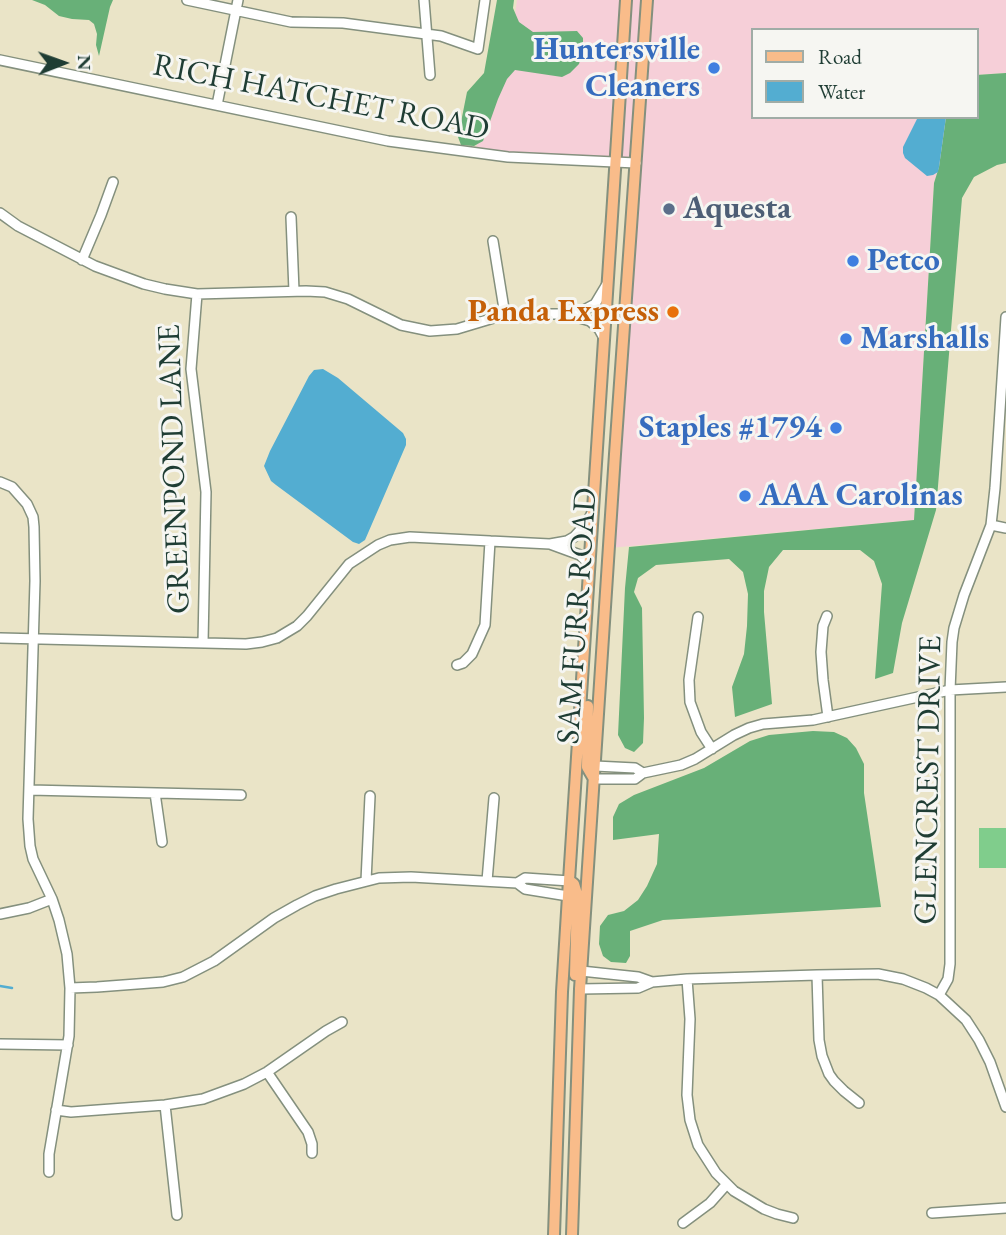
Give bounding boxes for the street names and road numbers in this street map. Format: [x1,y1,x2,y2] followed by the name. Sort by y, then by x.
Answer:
[150,47,492,149] street label: RICH HATCHET ROAD
[151,324,199,614] street label: GREENPOND LANE
[550,487,606,745] street label: SAM FURR ROAD
[907,635,951,925] street label: GLENCREST DRIVE

